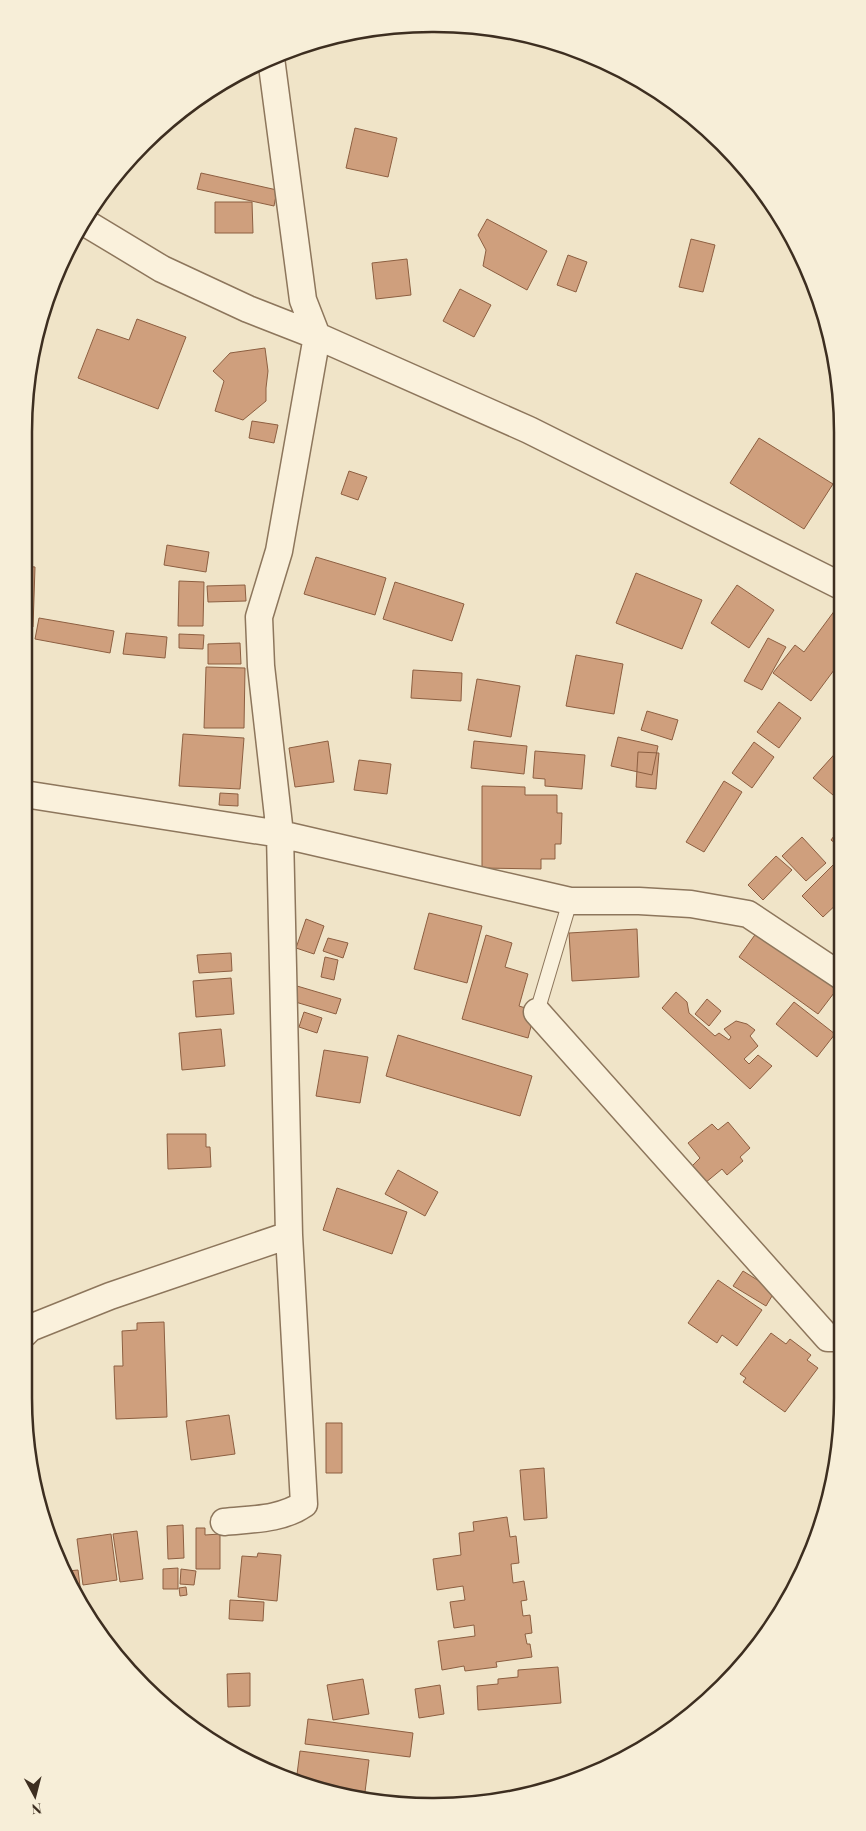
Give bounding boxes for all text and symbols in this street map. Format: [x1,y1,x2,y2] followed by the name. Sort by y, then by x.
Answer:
[10,1771,60,1821] north arrow
[30,1799,43,1819] text: N

